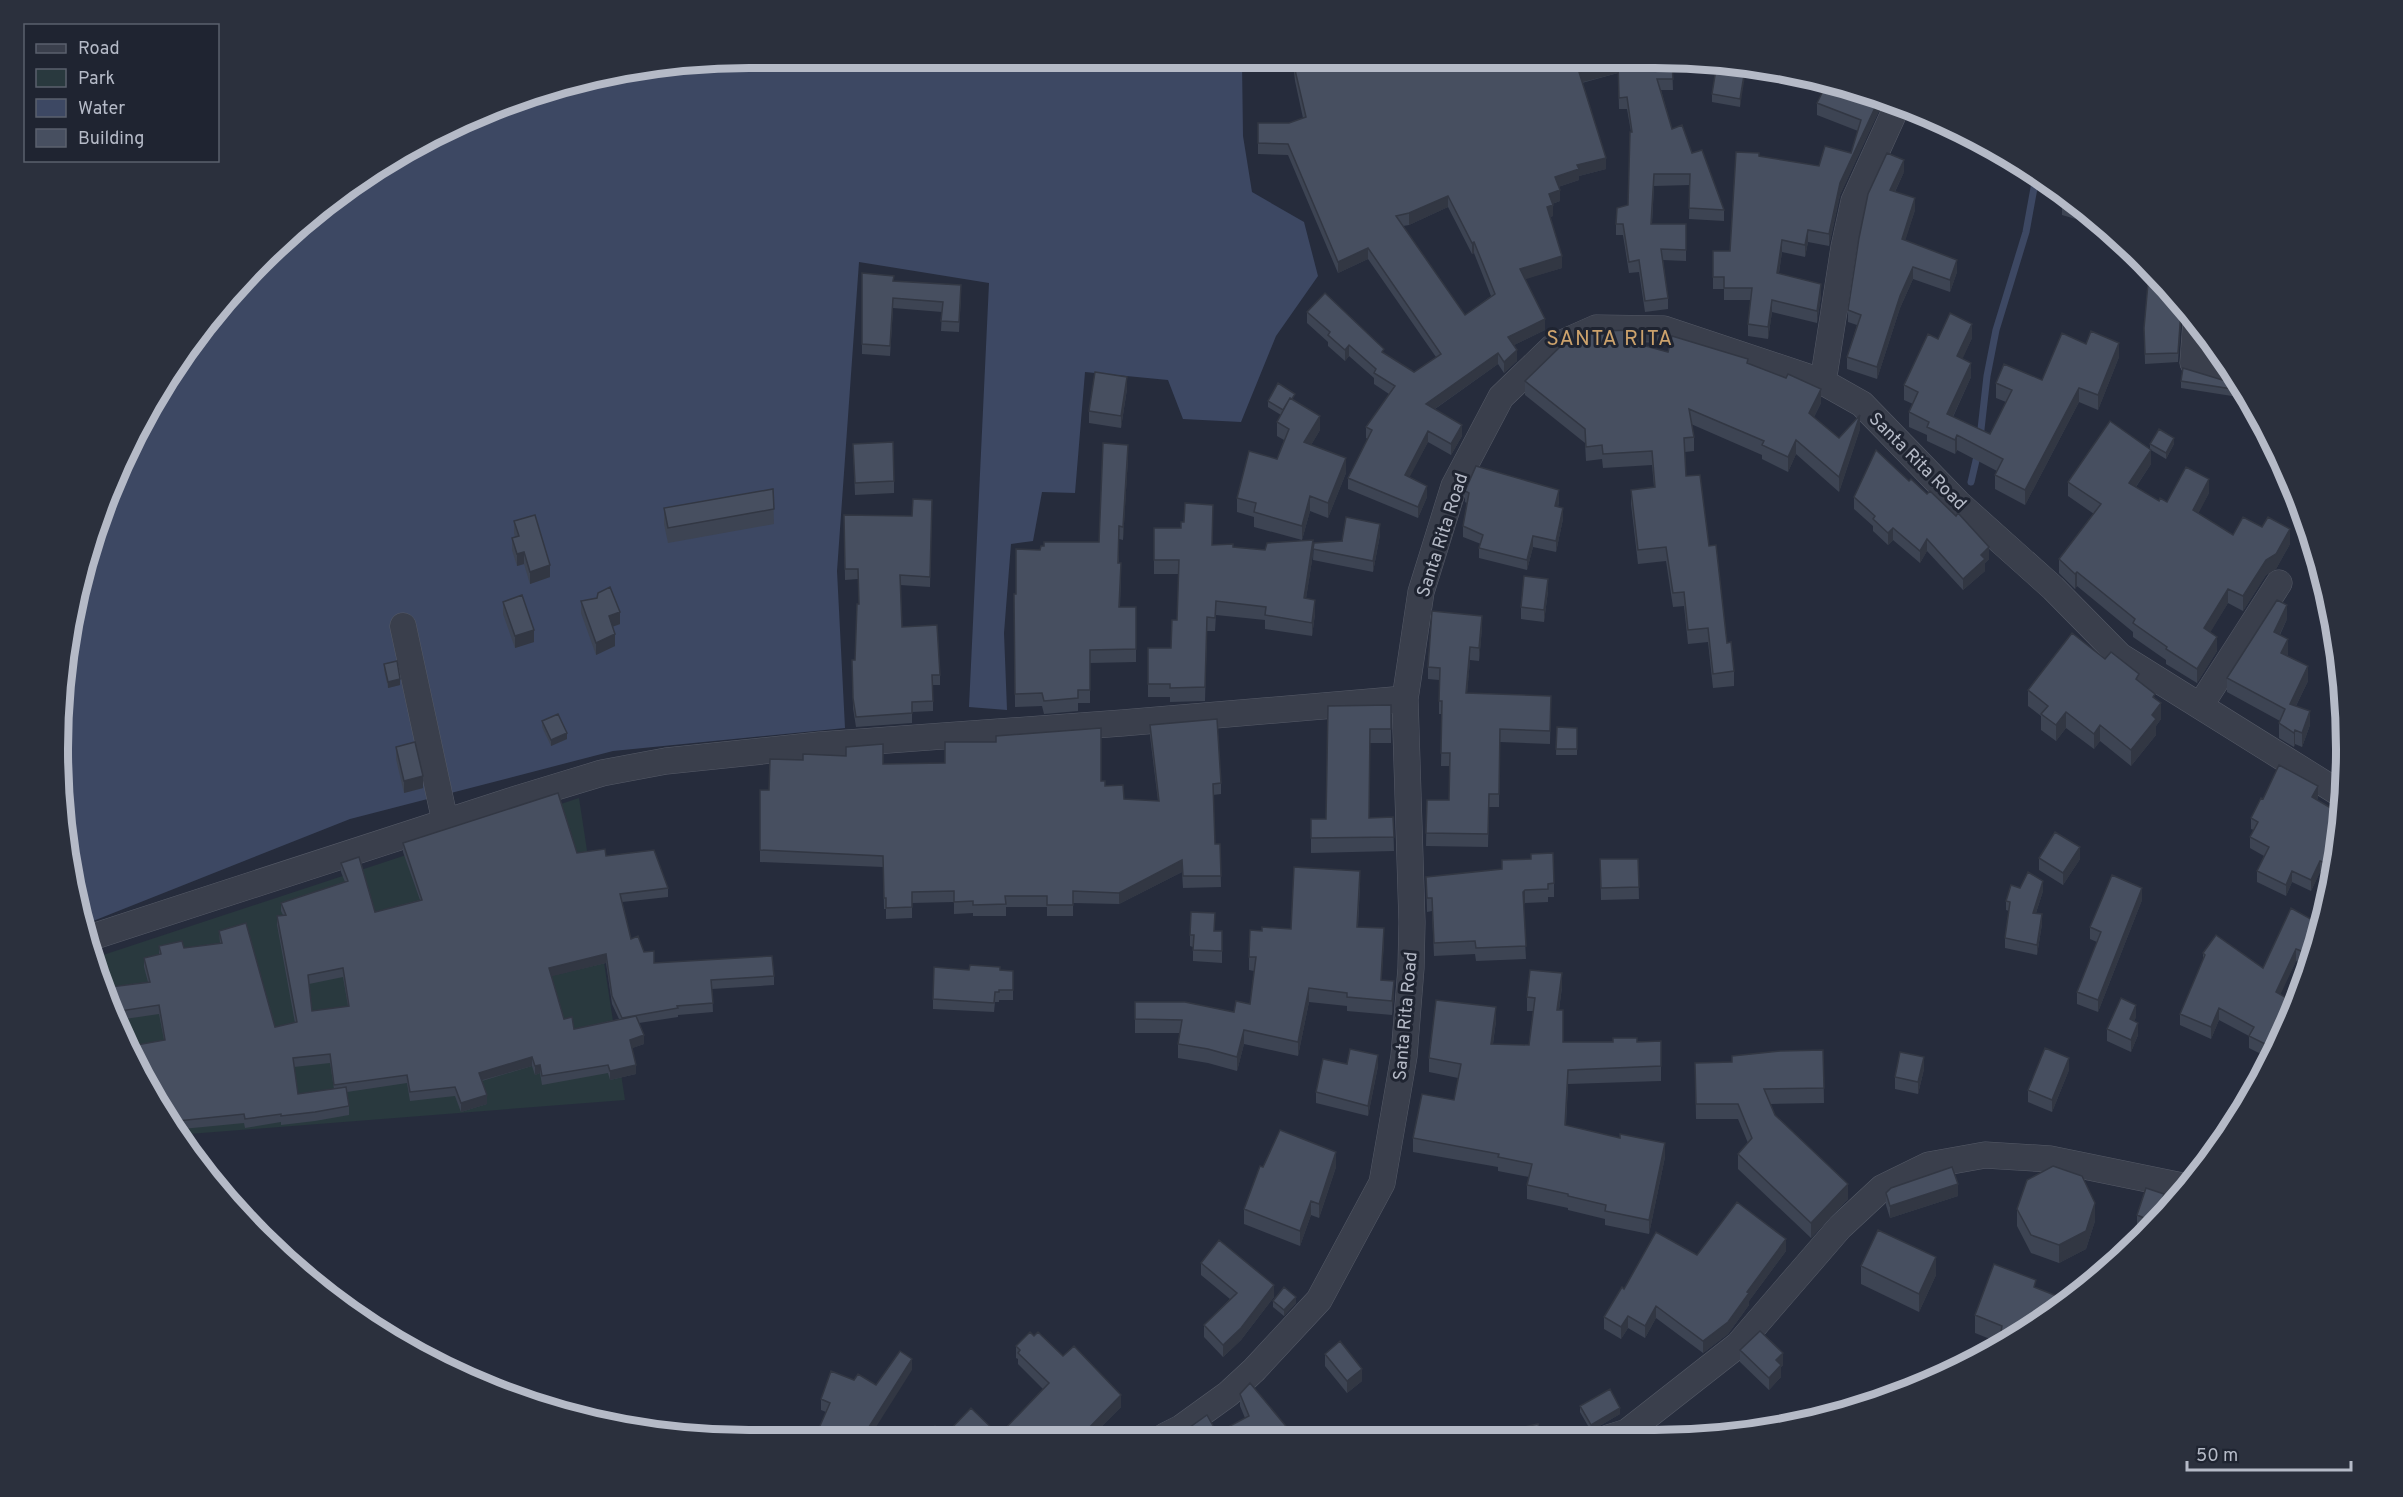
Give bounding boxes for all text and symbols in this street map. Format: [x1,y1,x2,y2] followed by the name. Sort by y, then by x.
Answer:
[24,24,219,162] legend
[78,38,120,61] text: Road
[78,68,115,91] text: Park
[78,98,125,121] text: Water
[78,128,144,151] text: Building
[1546,326,1674,353] district label: SANTA RITA
[1863,408,1971,516] street label: Santa Rita Road
[1413,470,1474,600] street label: Santa Rita Road
[1389,951,1424,1081] street label: Santa Rita Road
[2187,1434,2350,1472] scale bar
[2196,1445,2238,1468] text: 50 m

